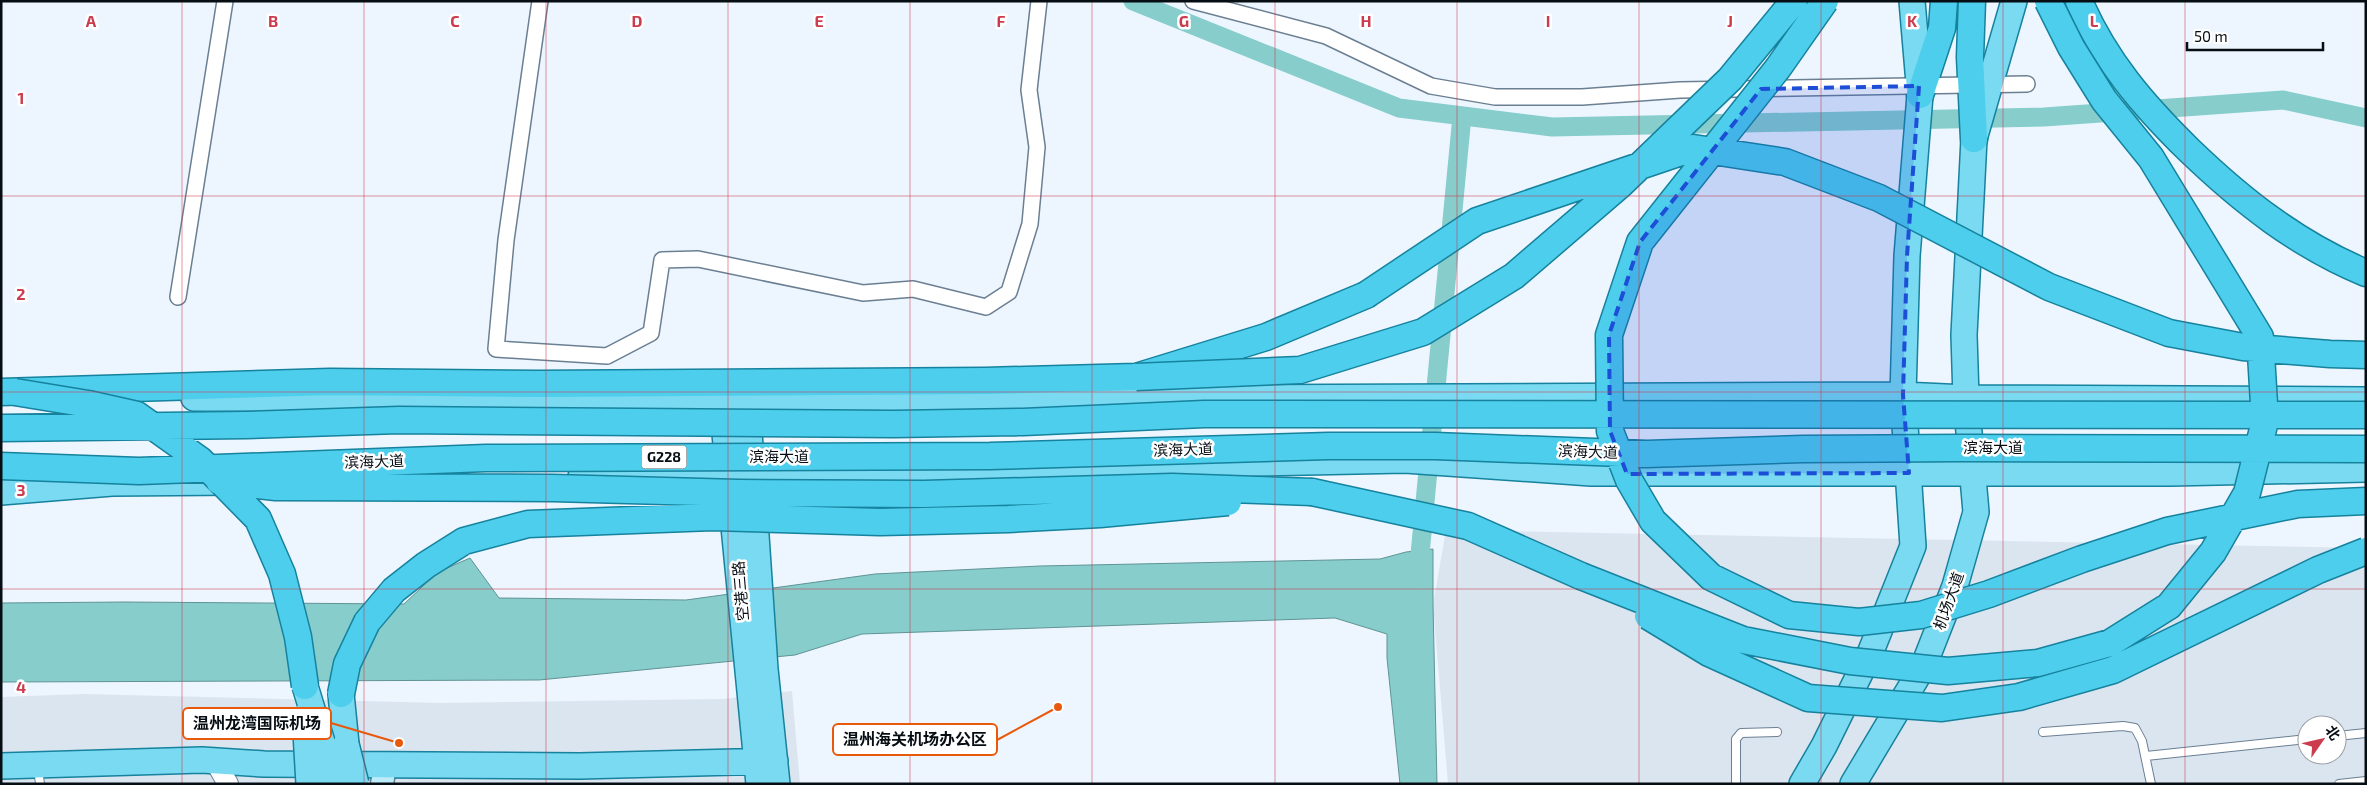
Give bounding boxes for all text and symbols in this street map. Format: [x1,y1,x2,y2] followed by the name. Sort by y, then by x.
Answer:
[86,11,97,30] text: A
[268,11,278,30] text: B
[450,11,460,30] text: C
[632,11,643,30] text: D
[814,11,824,30] text: E
[997,11,1006,30] text: F
[1179,11,1189,30] text: G
[1360,11,1372,30] text: H
[1546,11,1550,30] text: I
[1727,11,1733,30] text: J
[1907,11,1918,30] text: K
[2090,11,2099,30] text: L
[2187,20,2323,52] scale bar
[2194,27,2228,45] text: 50 m
[18,88,24,107] text: 1
[16,284,26,303] text: 2
[1963,438,2023,456] street label: 滨海大道
[1153,439,1213,459] street label: 滨海大道
[1558,441,1618,461] street label: 滨海大道
[642,446,686,468] road number: G228
[749,447,809,465] street label: 滨海大道
[344,451,404,471] street label: 滨海大道
[16,480,26,499] text: 3
[728,560,752,622] street label: 空港三路
[1929,569,1967,632] street label: 机场大道
[16,677,26,696] text: 4
[183,708,331,739] callout: 温州龙湾国际机场
[193,713,321,732] text: 温州龙湾国际机场
[2297,715,2347,765] north arrow
[2322,722,2344,743] text: 北
[833,724,997,755] callout: 温州海关机场办公区
[843,729,987,748] text: 温州海关机场办公区

